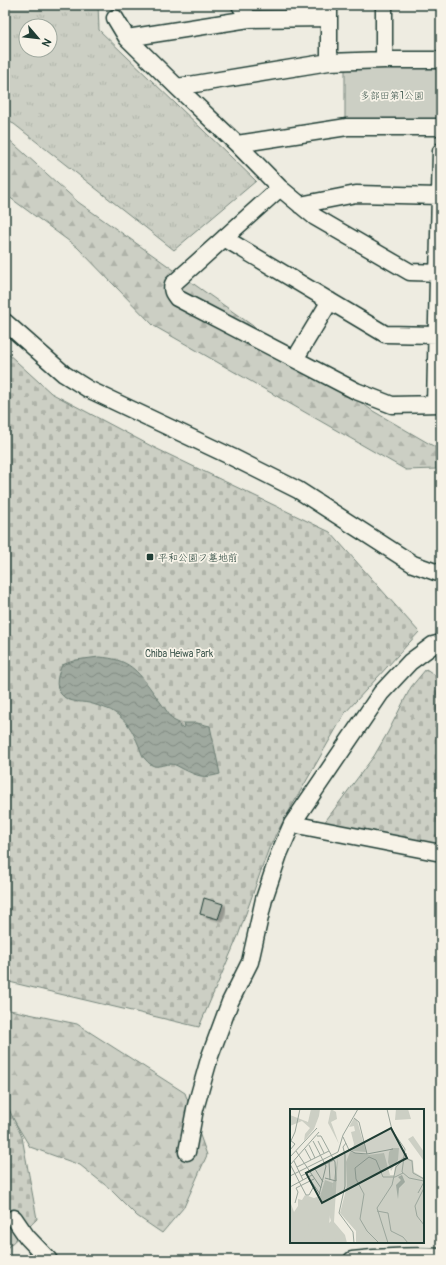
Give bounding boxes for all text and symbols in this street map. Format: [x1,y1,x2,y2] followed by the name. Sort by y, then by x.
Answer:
[18,18,58,58] north arrow
[39,36,54,49] text: N
[360,90,424,102] park label: 多部田第1公園
[145,552,155,562] marker: 平和公園フ墓地前
[158,552,238,564] place label: 平和公園フ墓地前
[145,648,214,660] park label: Chiba Heiwa Park
[290,1109,424,1243] inset map

